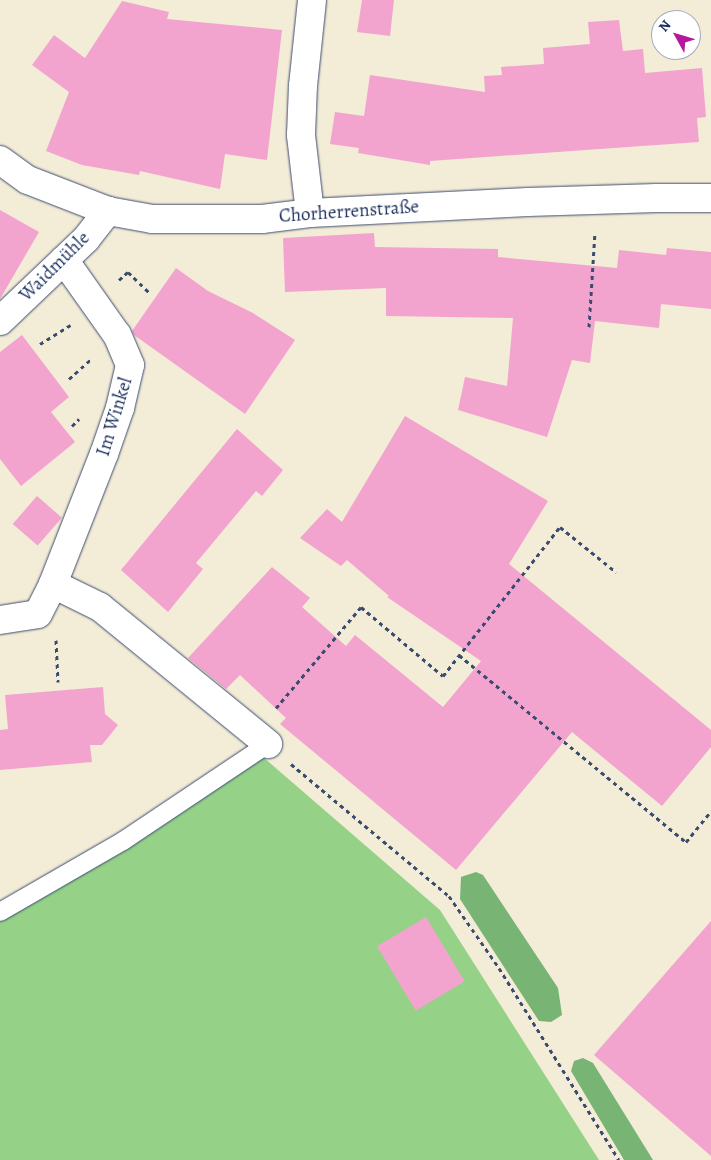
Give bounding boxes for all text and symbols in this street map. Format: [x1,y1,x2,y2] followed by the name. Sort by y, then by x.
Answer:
[651,10,701,60] north arrow
[654,16,675,36] text: N
[278,196,420,228] street label: Chorherrenstraße
[15,227,95,307] street label: Waidmühle
[92,375,138,459] street label: Im Winkel

